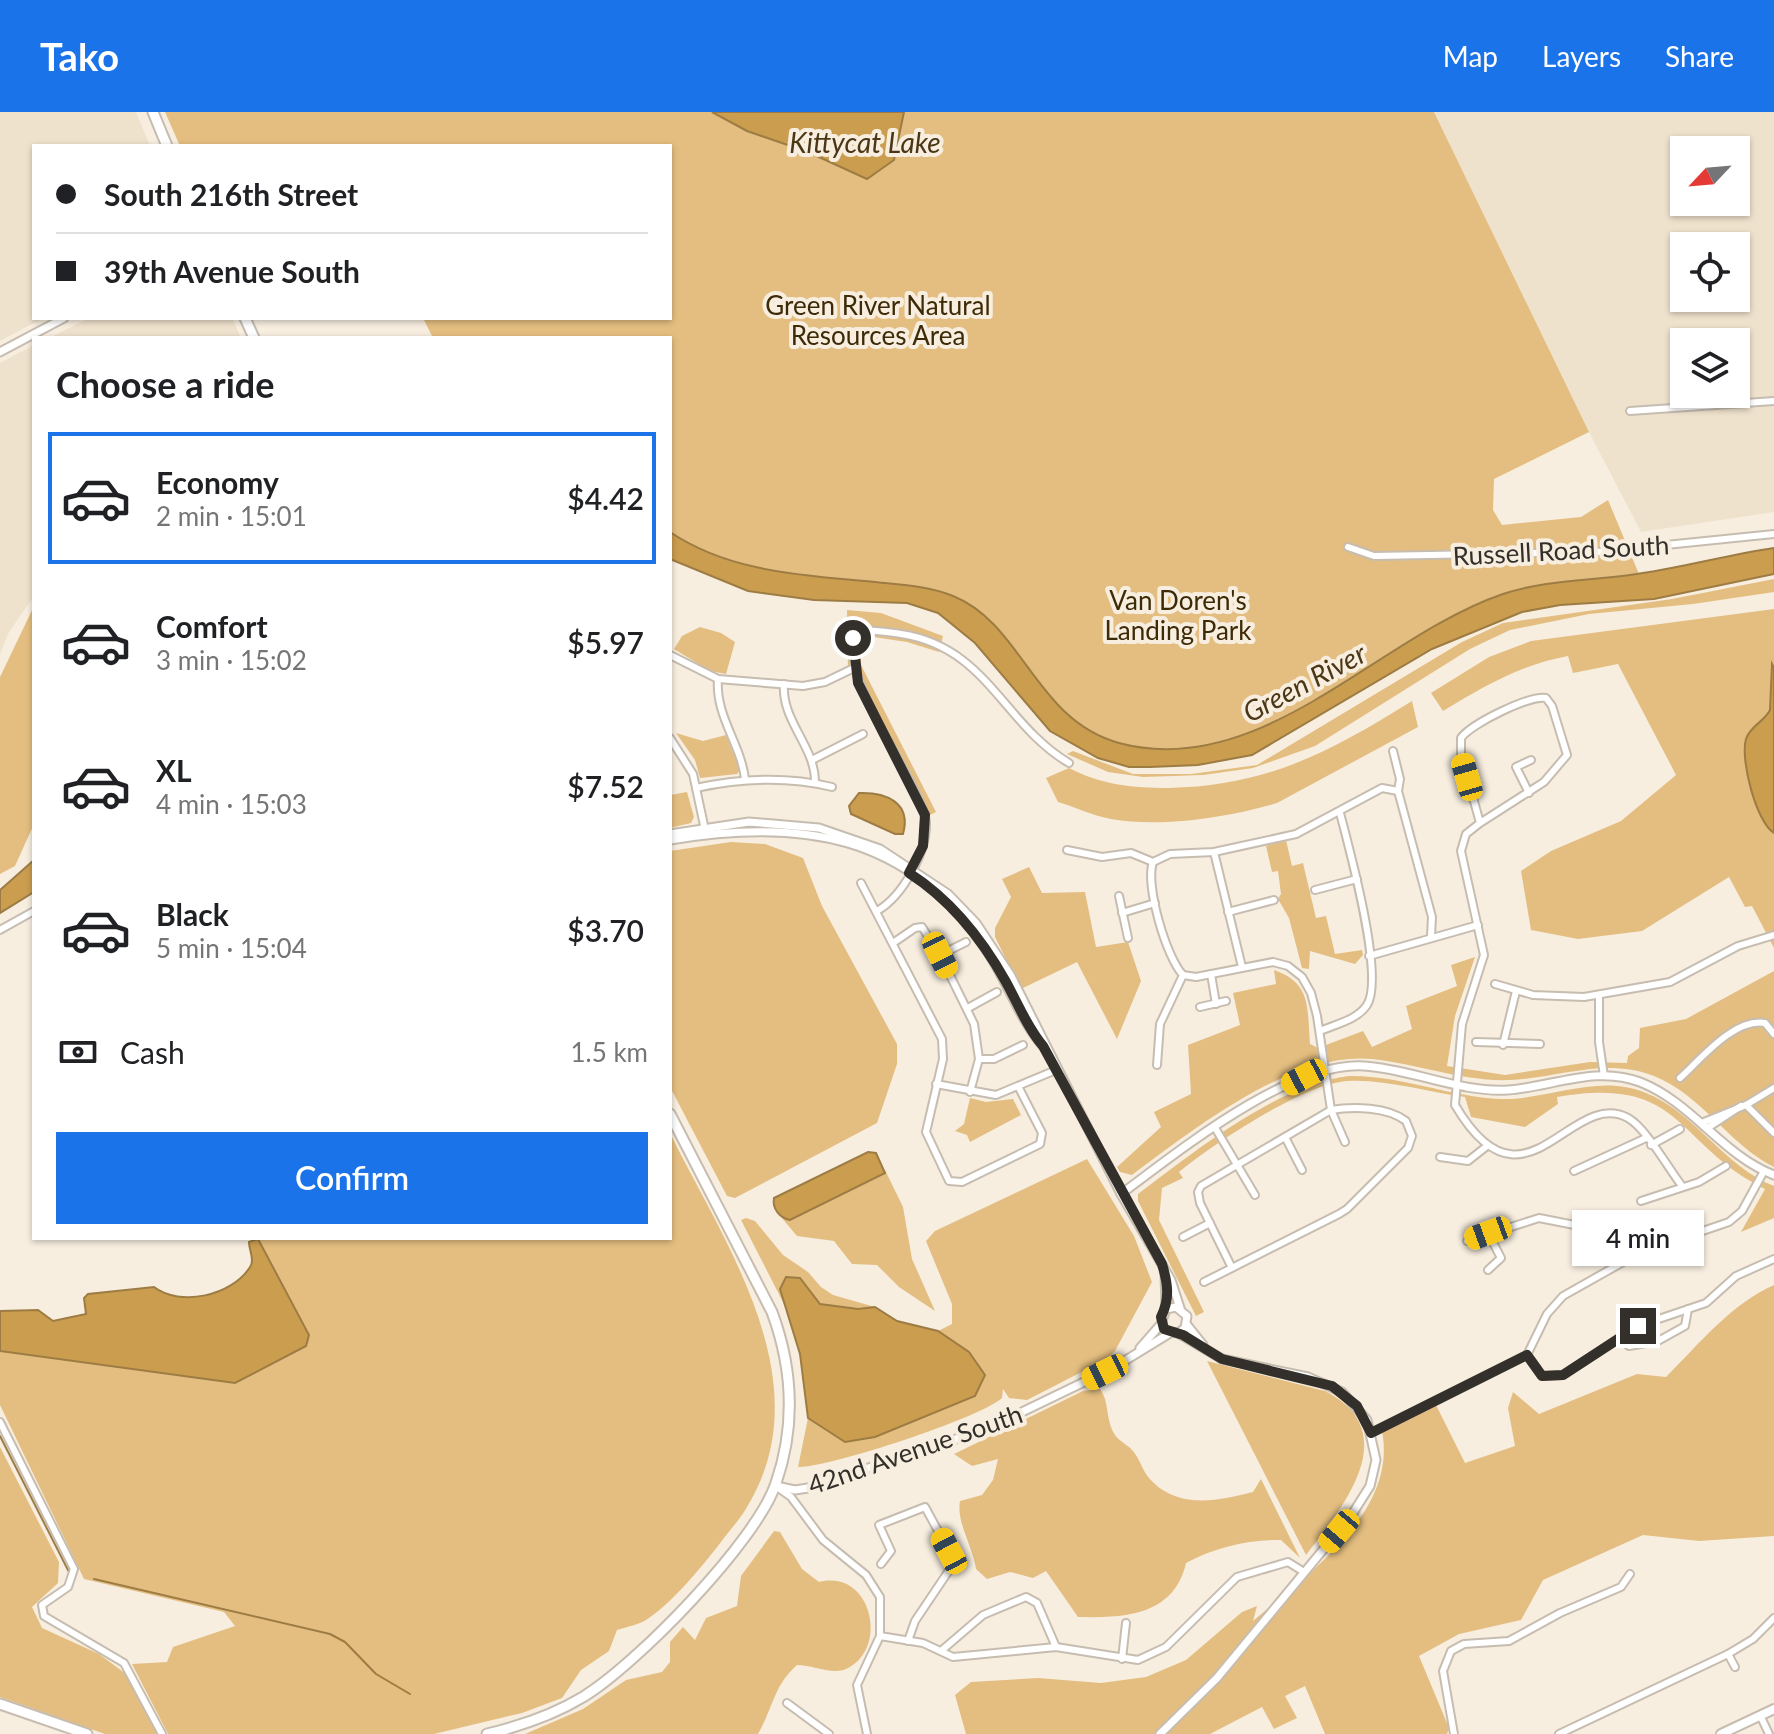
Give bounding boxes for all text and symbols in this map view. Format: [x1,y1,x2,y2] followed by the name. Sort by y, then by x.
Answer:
[40,33,119,79] text: Tako
[1443,39,1498,73] text: Map
[1542,39,1621,73] text: Layers
[1665,39,1734,73] text: Share
[789,125,941,159] water label: Kittycat Lake
[1670,136,1750,216] north arrow
[1670,136,1750,408] map controls
[104,176,358,212] text: South 216th Street
[1670,232,1750,312] button: locate
[104,253,360,289] text: 39th Avenue South
[765,289,991,351] park label: Green River Natural Resources Area
[1670,328,1750,408] button: layers
[56,362,275,406] text: Choose a ride
[60,462,132,534] icon: car
[156,464,279,500] text: Economy
[567,480,644,516] text: $4.42
[156,500,307,532] text: 2 min · 15:01
[1452,528,1670,572] street label: Russell Road South
[1104,584,1252,646] park label: Van Doren's Landing Park
[60,606,132,678] icon: car
[156,608,268,644] text: Comfort
[835,620,871,656] route start
[567,624,644,660] text: $5.97
[1237,635,1372,729] water label: Green River
[156,644,307,676] text: 3 min · 15:02
[60,750,132,822] icon: car
[1449,751,1485,803] car
[156,752,192,788] text: XL
[567,768,644,804] text: $7.52
[156,788,307,820] text: 4 min · 15:03
[60,894,132,966] icon: car
[156,896,229,932] text: Black
[567,912,644,948] text: $3.70
[919,928,961,982] car
[156,932,307,964] text: 5 min · 15:04
[56,1030,100,1074] icon: cash
[120,1034,185,1070] text: Cash
[570,1036,648,1068] text: 1.5 km
[1277,1055,1331,1099] car
[56,1132,648,1224] button: Confirm
[1572,1210,1704,1266] callout: 4 min
[1461,1214,1515,1252] car
[1606,1222,1670,1254] text: 4 min
[1620,1308,1656,1344] route end
[1078,1351,1132,1393] car
[803,1397,1027,1501] street label: 42nd Avenue South
[1314,1505,1364,1557] car
[927,1524,971,1578] car

